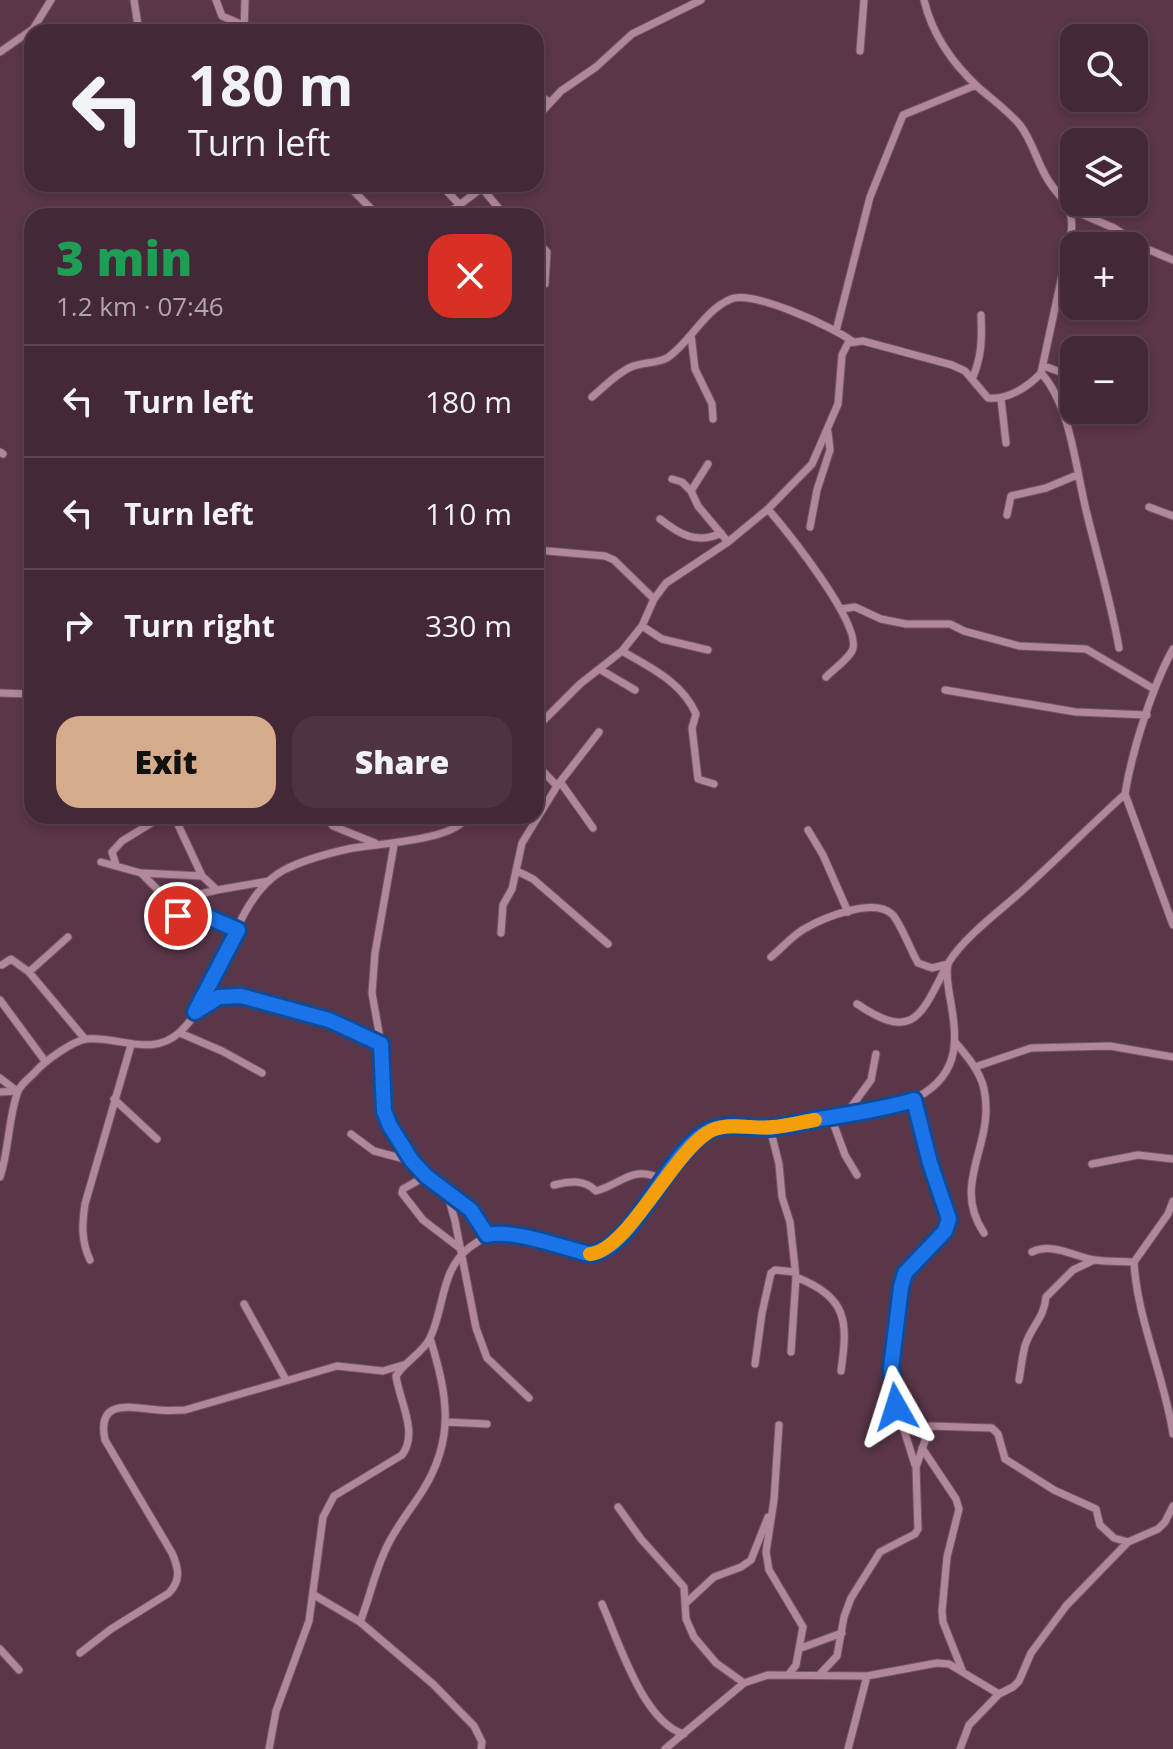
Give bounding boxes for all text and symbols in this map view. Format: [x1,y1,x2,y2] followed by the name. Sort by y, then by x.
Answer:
[1060,24,1148,424] map controls
[1060,24,1148,112] button: search
[188,46,354,122] text: 180 m
[56,56,160,160] icon: left
[188,118,330,167] text: Turn left
[1060,128,1148,216] button: layers
[56,225,192,290] text: 3 min
[1060,232,1148,320] button: +
[428,234,512,318] button: close
[56,288,224,324] text: 1.2 km · 07:46
[1060,336,1148,424] button: −
[56,379,100,423] icon: left
[124,381,254,422] text: Turn left
[425,381,512,422] text: 180 m
[56,491,100,535] icon: left
[124,493,254,534] text: Turn left
[425,493,512,534] text: 110 m
[56,603,100,647] icon: right
[124,605,275,646] text: Turn right
[425,605,512,646] text: 330 m
[56,716,276,808] button: Exit
[292,716,512,808] button: Share
[144,882,212,950] pin
[156,894,200,938] icon: arrive
[854,1365,938,1449] position arrow

